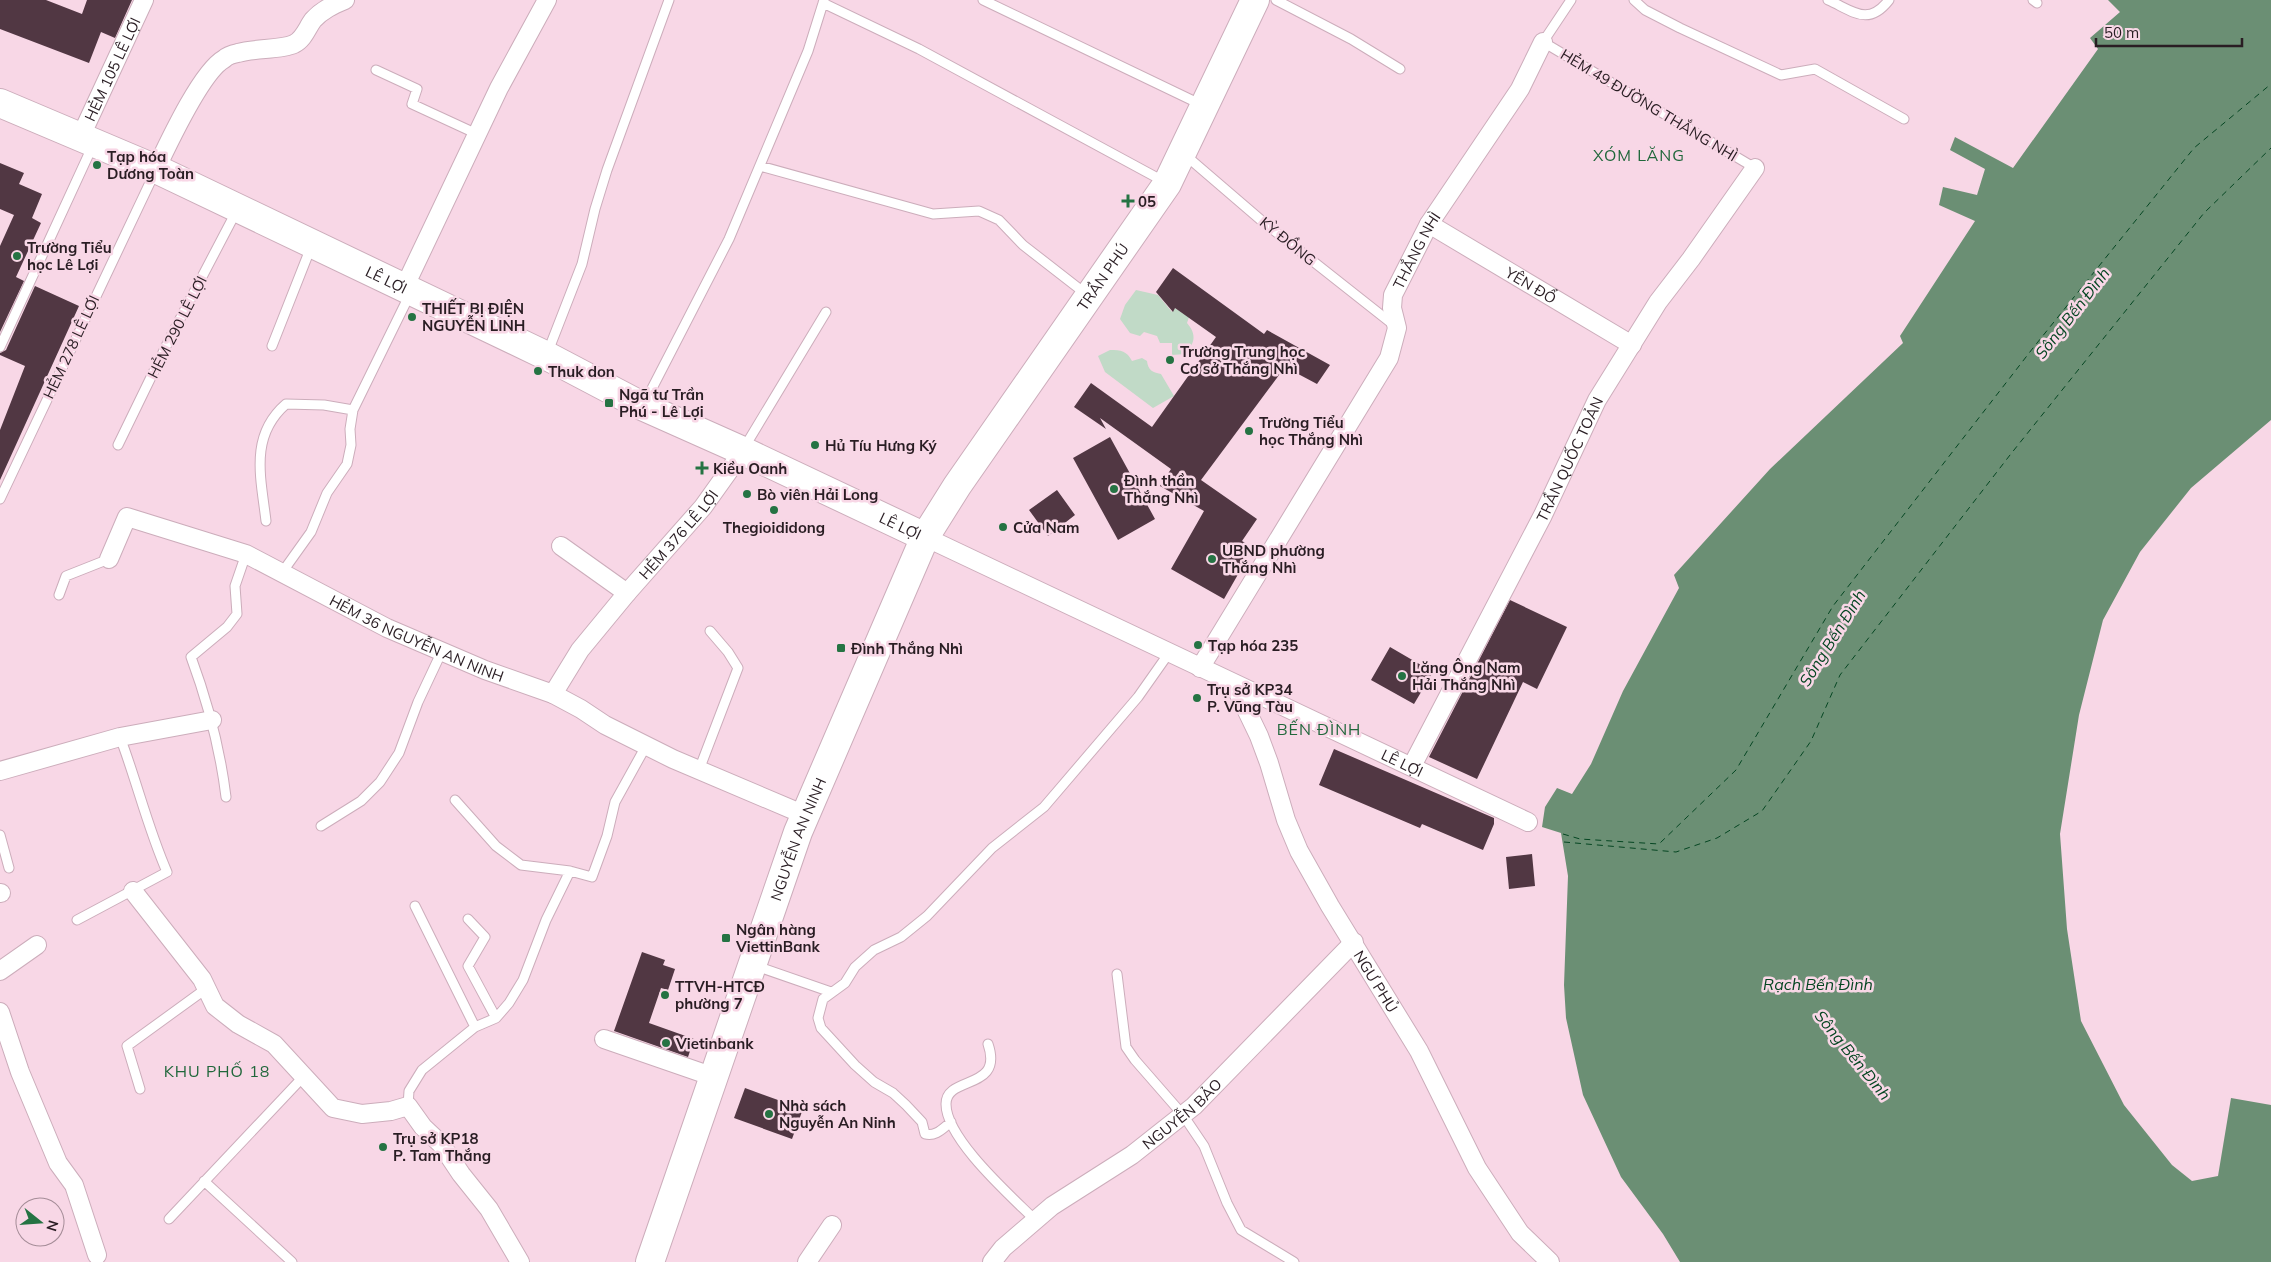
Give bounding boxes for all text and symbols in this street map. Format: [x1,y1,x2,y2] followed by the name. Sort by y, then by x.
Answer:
[80,14,144,124] street label: HẺM 105 LÊ LỢI
[2096,15,2242,47] scale bar
[2104,23,2139,42] text: 50 m
[1557,44,1741,165] street label: HẺM 49 ĐƯỜNG THẮNG NHÌ
[1593,145,1685,165] district label: XÓM LĂNG
[107,147,194,183] place label: Tạp hóa Dương Toàn
[91,159,103,171] marker: Tạp hóa Dương Toàn
[1138,192,1156,211] place label: 05
[1122,195,1134,207] marker: 05
[1388,208,1444,292] street label: THẮNG NHÌ
[1256,212,1321,269] street label: KỲ ĐỒNG
[27,238,112,274] place label: Trường Tiểu học Lê Lợi
[1073,239,1132,314] street label: TRẦN PHÚ
[11,250,23,262] marker: Trường Tiểu học Lê Lợi
[363,261,411,297] street label: LÊ LỢI
[1501,262,1561,307] street label: YÊN ĐỔ
[2030,264,2114,362] water label: Sông Bến Đình
[143,273,211,381] street label: HẺM 290 LÊ LỢI
[39,292,103,402] street label: HẺM 278 LÊ LỢI
[422,298,525,335] place label: THIẾT BỊ ĐIỆN NGUYỄN LINH
[406,311,418,323] marker: THIẾT BỊ ĐIỆN NGUYỄN LINH
[1180,342,1306,378] place label: Trường Trung học Cơ sở Thắng Nhì
[1164,354,1176,366] marker: Trường Trung học Cơ sở Thắng Nhì
[548,362,615,381] place label: Thuk don
[532,365,544,377] marker: Thuk don
[619,385,704,421] place label: Ngã tư Trần Phú - Lê Lợi
[1532,393,1607,525] street label: TRẦN QUỐC TOẢN
[603,397,615,409] marker: Ngã tư Trần Phú - Lê Lợi
[1259,413,1363,449] place label: Trường Tiểu học Thắng Nhì
[1243,425,1255,437] marker: Trường Tiểu học Thắng Nhì
[825,436,938,455] place label: Hủ Tíu Hưng Ký
[809,439,821,451] marker: Hủ Tíu Hưng Ký
[713,459,787,478] place label: Kiều Oanh
[695,461,709,475] marker: Kiều Oanh
[1123,471,1198,507] place label: Đình thần Thắng Nhì
[1108,483,1120,495] marker: Đình thần Thắng Nhì
[757,485,878,504] place label: Bò viên Hải Long
[634,486,722,583] street label: HẺM 376 LÊ LỢI
[741,488,753,500] marker: Bò viên Hải Long
[768,504,780,516] marker: Thegioididong
[877,507,925,543] street label: LÊ LỢI
[723,518,825,537] place label: Thegioididong
[1013,518,1080,537] place label: Cửa Nam
[997,521,1009,533] marker: Cửa Nam
[1222,541,1325,577] place label: UBND phường Thắng Nhì
[1206,553,1218,565] marker: UBND phường Thắng Nhì
[1794,586,1870,690] water label: Sông Bến Đình
[327,590,507,685] street label: HẺM 36 NGUYỄN AN NINH
[1208,636,1298,655] place label: Tạp hóa 235
[850,639,963,658] place label: Đình Thắng Nhì
[1192,639,1204,651] marker: Tạp hóa 235
[835,642,847,654] marker: Đình Thắng Nhì
[1412,658,1521,694] place label: Lăng Ông Nam Hải Thắng Nhì
[1396,670,1408,682] marker: Lăng Ông Nam Hải Thắng Nhì
[1207,680,1293,716] place label: Trụ sở KP34 P. Vũng Tàu
[1191,692,1203,704] marker: Trụ sở KP34 P. Vũng Tàu
[1277,719,1361,739] district label: BẾN ĐÌNH
[1378,745,1426,781] street label: LÊ LỢI
[766,775,830,903] street label: NGUYỄN AN NINH
[735,920,821,956] place label: Ngân hàng ViettinBank
[720,932,732,944] marker: Ngân hàng ViettinBank
[1350,947,1402,1016] street label: NGƯ PHỦ
[1763,974,1873,994] water label: Rạch Bến Đình
[675,977,765,1013] place label: TTVH-HTCĐ phường 7
[659,989,671,1001] marker: TTVH-HTCĐ phường 7
[1811,1006,1895,1104] water label: Sông Bến Đình
[675,1034,754,1053] place label: Vietinbank
[660,1037,672,1049] marker: Vietinbank
[164,1061,270,1081] district label: KHU PHỐ 18
[1138,1074,1225,1153] street label: NGUYỄN BẢO
[779,1096,896,1132] place label: Nhà sách Nguyễn An Ninh
[763,1108,775,1120] marker: Nhà sách Nguyễn An Ninh
[393,1129,491,1165] place label: Trụ sở KP18 P. Tam Thắng
[377,1141,389,1153] marker: Trụ sở KP18 P. Tam Thắng
[15,1197,65,1247] north arrow
[42,1218,63,1233] text: N

